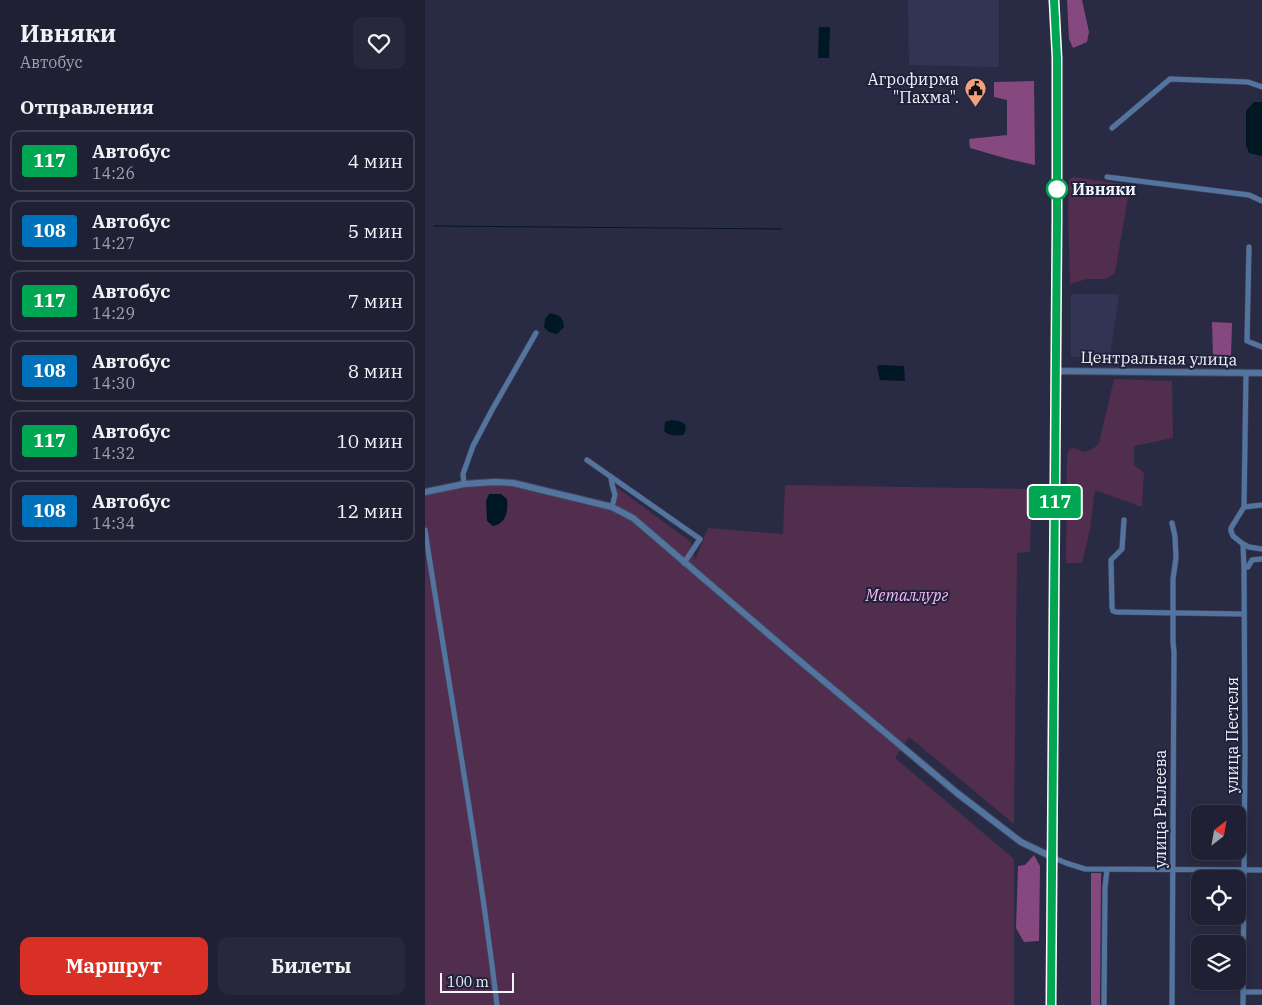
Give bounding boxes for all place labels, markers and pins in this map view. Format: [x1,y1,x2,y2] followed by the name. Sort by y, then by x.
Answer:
[867,69,959,107] place label: Агрофирма "Пахма".
[963,76,987,107] public building icon: Агрофирма "Пахма".
[1046,178,1068,200] marker: Ивняки
[1072,179,1136,199] place label: Ивняки

